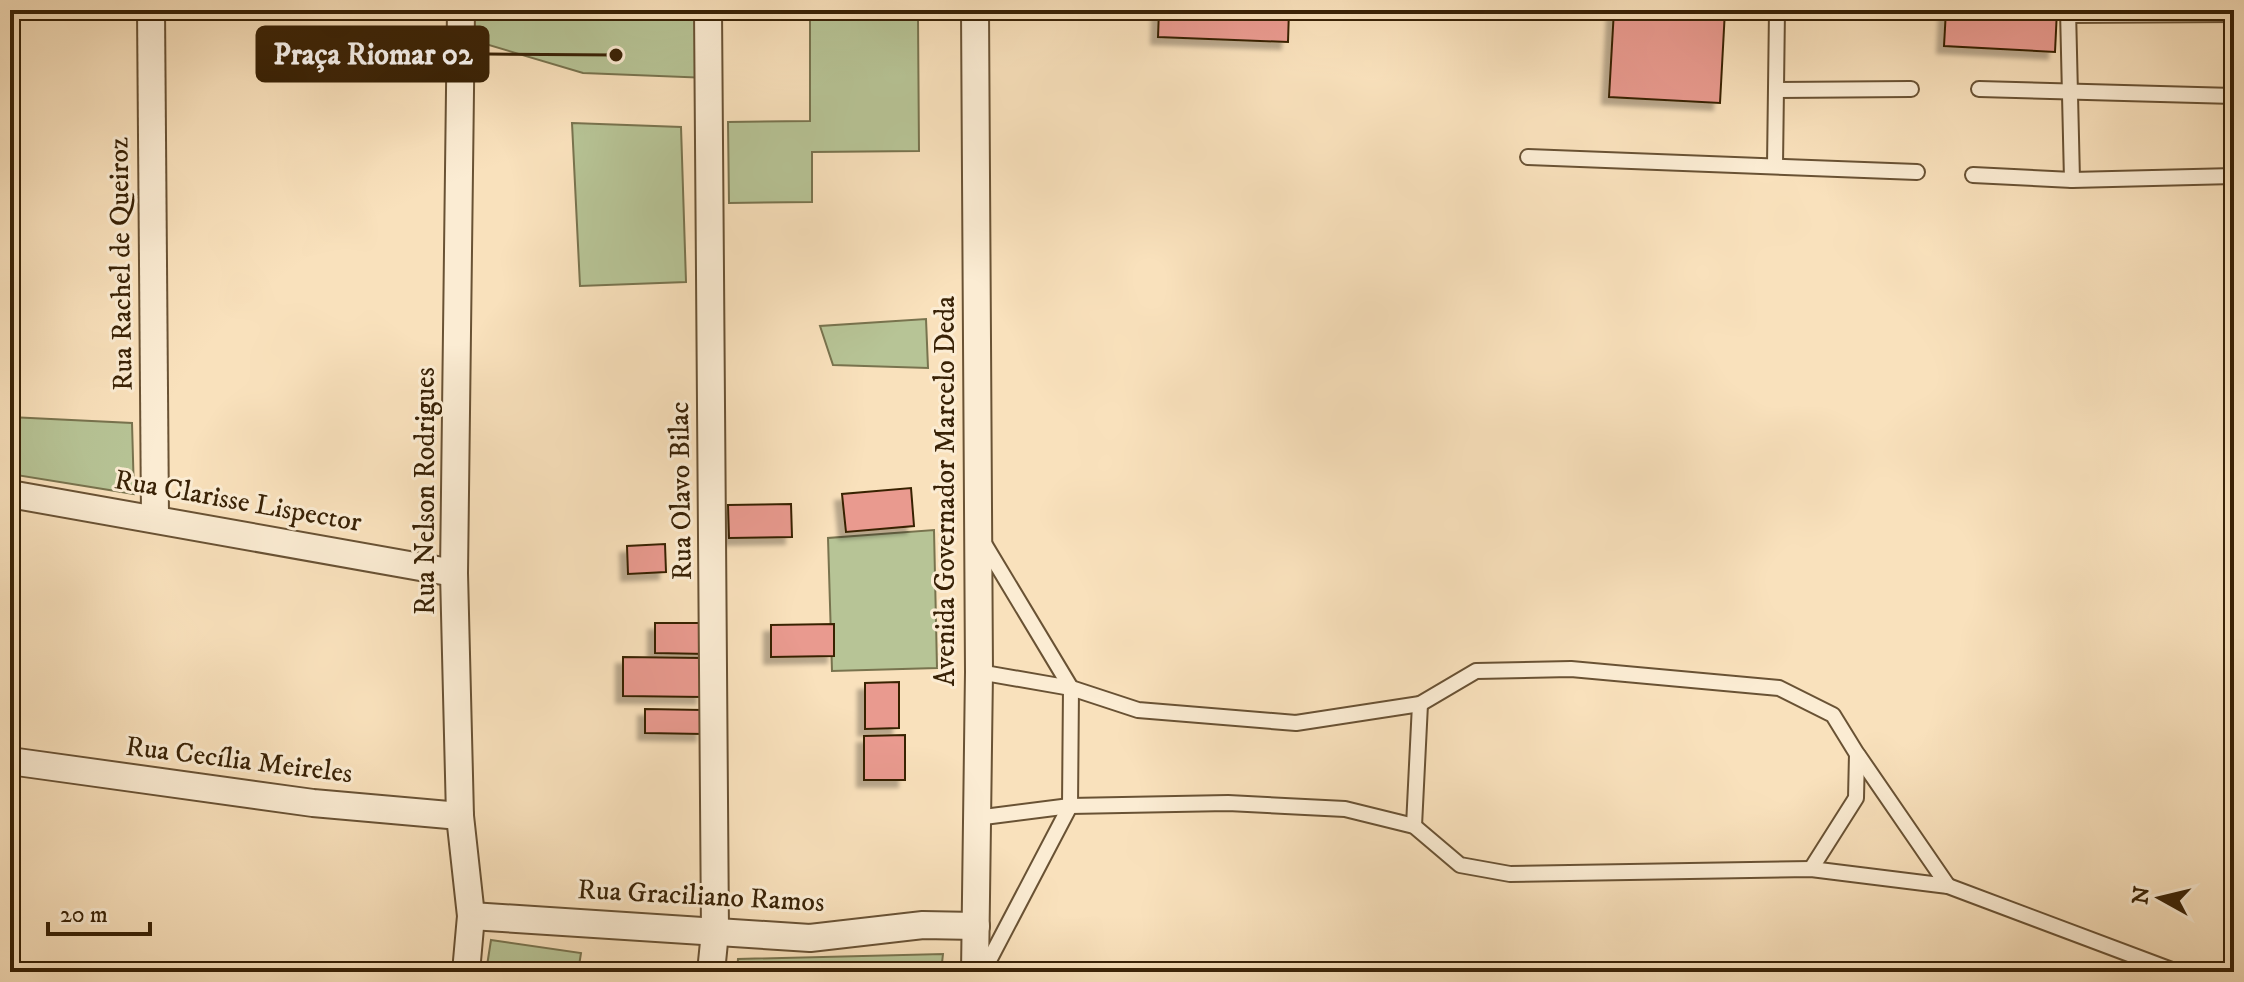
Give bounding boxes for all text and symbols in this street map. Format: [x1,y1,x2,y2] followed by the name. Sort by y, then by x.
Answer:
[257,27,488,81] callout: Praça Riomar 02
[273,37,473,74] text: Praça Riomar 02
[101,137,141,391] street label: Rua Rachel de Queiroz
[928,296,963,686] street label: Avenida Governador Marcelo Deda
[408,367,443,615] street label: Rua Nelson Rodrigues
[662,401,700,581] street label: Rua Olavo Bilac
[112,462,365,540] street label: Rua Clarisse Lispector
[124,729,354,791] street label: Rua Cecília Meireles
[2120,858,2200,938] north arrow
[577,872,825,920] street label: Rua Graciliano Ramos
[2127,885,2156,906] text: N
[48,886,150,936] scale bar
[60,900,108,930] text: 20 m

